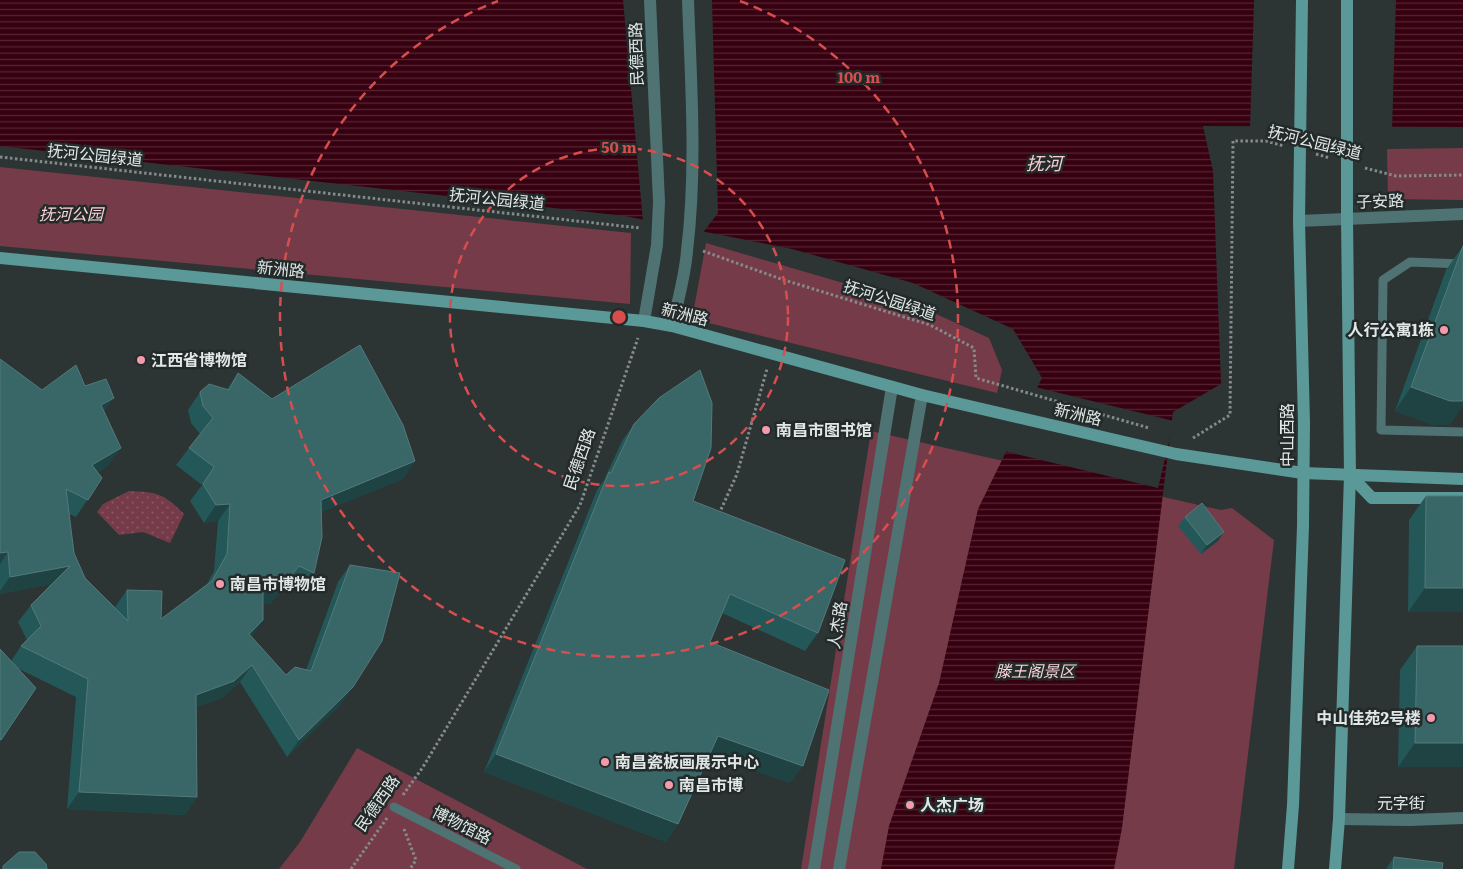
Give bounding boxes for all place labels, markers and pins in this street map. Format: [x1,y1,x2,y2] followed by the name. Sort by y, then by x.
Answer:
[610,308,628,326] centre of rings
[1347,317,1434,341] place label: 人行公寓1栋
[1438,324,1450,336] marker: 人行公寓1栋
[151,347,247,371] place label: 江西省博物馆
[135,354,147,366] marker: 江西省博物馆
[776,417,872,441] place label: 南昌市图书馆
[760,424,772,436] marker: 南昌市图书馆
[230,571,326,595] place label: 南昌市博物馆
[214,578,226,590] marker: 南昌市博物馆
[1316,705,1421,729] place label: 中山佳苑2号楼
[1425,712,1437,724] marker: 中山佳苑2号楼
[615,749,759,773] place label: 南昌瓷板画展示中心
[599,756,611,768] marker: 南昌瓷板画展示中心
[679,772,743,796] place label: 南昌市博
[663,779,675,791] marker: 南昌市博
[920,792,984,816] place label: 人杰广场
[904,799,916,811] marker: 人杰广场

